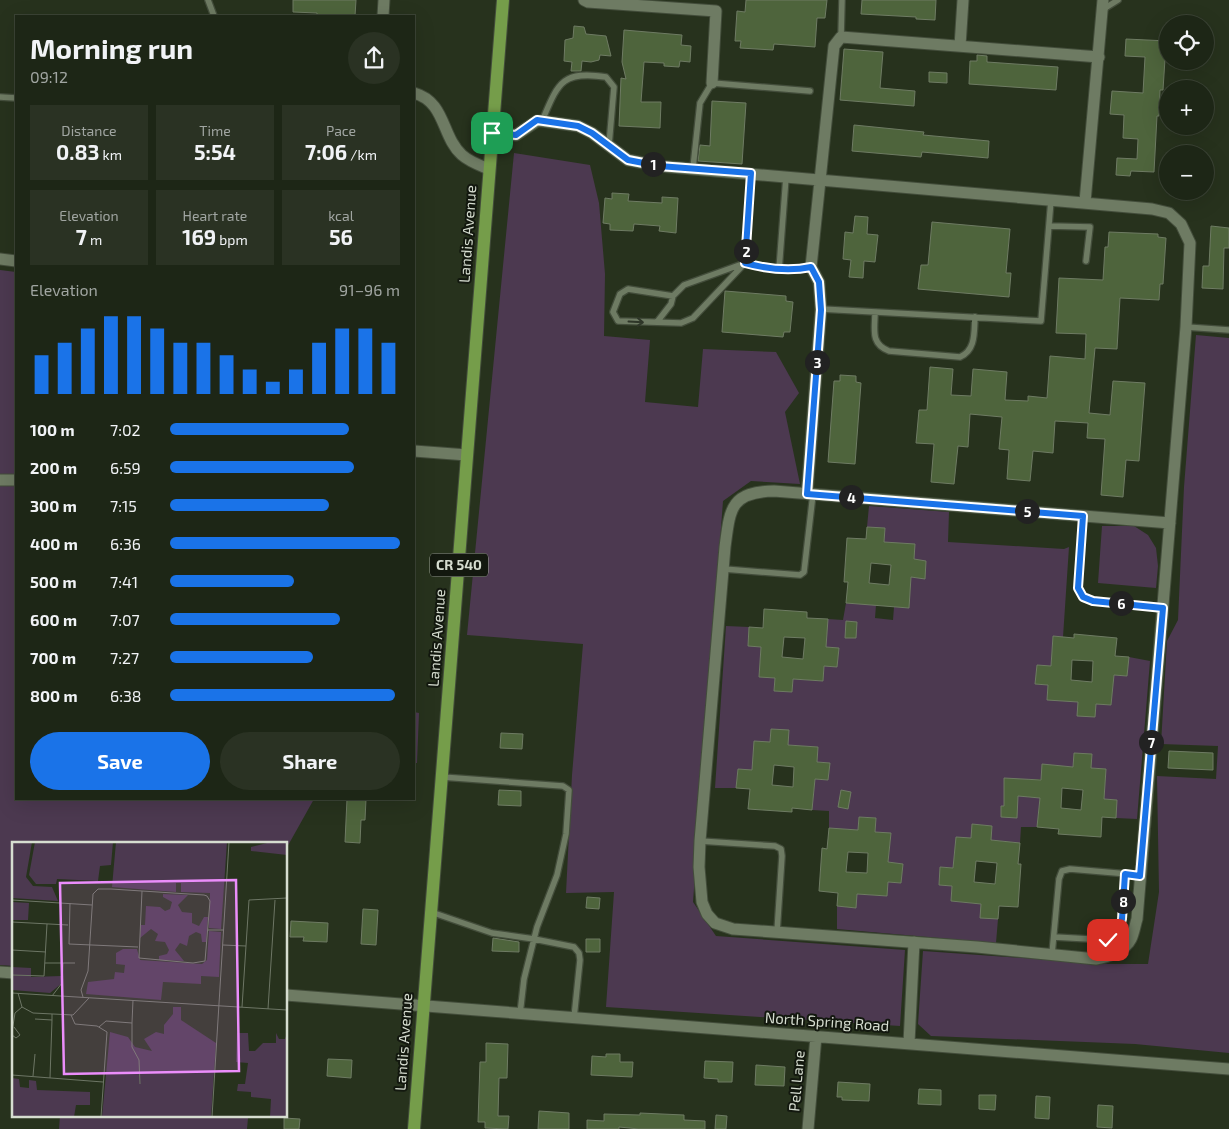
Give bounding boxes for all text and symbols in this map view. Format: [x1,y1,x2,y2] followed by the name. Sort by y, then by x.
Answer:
[1159,15,1214,200] map controls
[1159,15,1214,70] button: locate
[30,31,193,65] text: Morning run
[348,32,400,84] button: share
[30,67,68,86] text: 09:12
[1159,80,1214,135] button: +
[471,112,513,154] pin
[478,119,506,147] icon: arrive
[61,122,117,139] text: Distance
[199,122,231,139] text: Time
[326,122,356,139] text: Pace
[56,139,99,164] text: 0.83
[194,139,236,164] text: 5:54
[305,139,347,164] text: 7:06
[1159,145,1214,200] button: −
[99,146,122,163] text: km
[347,146,377,163] text: /km
[640,152,666,176] pin: 1
[650,156,657,173] text: 1
[455,184,479,283] street label: Landis Avenue
[59,207,119,224] text: Elevation
[183,207,247,224] text: Heart rate
[328,207,354,224] text: kcal
[76,224,87,249] text: 7
[182,224,216,249] text: 169
[329,224,353,249] text: 56
[87,231,102,248] text: m
[216,231,248,248] text: bpm
[734,238,758,264] pin: 2
[742,243,751,260] text: 2
[30,280,98,299] text: Elevation
[339,280,400,299] text: 91–96 m
[628,317,644,326] one-way arrow
[804,350,830,374] pin: 3
[814,354,821,371] text: 3
[30,420,75,439] text: 100 m
[110,420,141,439] text: 7:02
[30,458,77,477] text: 200 m
[110,458,141,477] text: 6:59
[838,484,864,510] pin: 4
[847,489,856,506] text: 4
[30,496,77,515] text: 300 m
[110,496,137,515] text: 7:15
[1014,498,1040,524] pin: 5
[1024,503,1031,520] text: 5
[30,534,78,553] text: 400 m
[110,534,141,553] text: 6:36
[430,554,488,576] road number: CR 540
[30,572,77,591] text: 500 m
[110,572,138,591] text: 7:41
[424,588,448,687] street label: Landis Avenue
[1108,590,1134,616] pin: 6
[1117,595,1126,612] text: 6
[30,610,77,629] text: 600 m
[110,610,140,629] text: 7:07
[30,648,76,667] text: 700 m
[110,648,139,667] text: 7:27
[30,686,78,705] text: 800 m
[110,686,142,705] text: 6:38
[1138,730,1164,754] pin: 7
[30,732,210,790] button: Save
[220,732,400,790] button: Share
[1148,734,1155,751] text: 7
[12,842,288,1116] inset map
[1110,888,1136,914] pin: 8
[1119,893,1128,910] text: 8
[1087,919,1129,961] pin
[1094,926,1122,954] icon: check
[391,992,415,1091] street label: Landis Avenue
[764,1008,890,1034] street label: North Spring Road
[784,1050,808,1112] street label: Pell Lane

